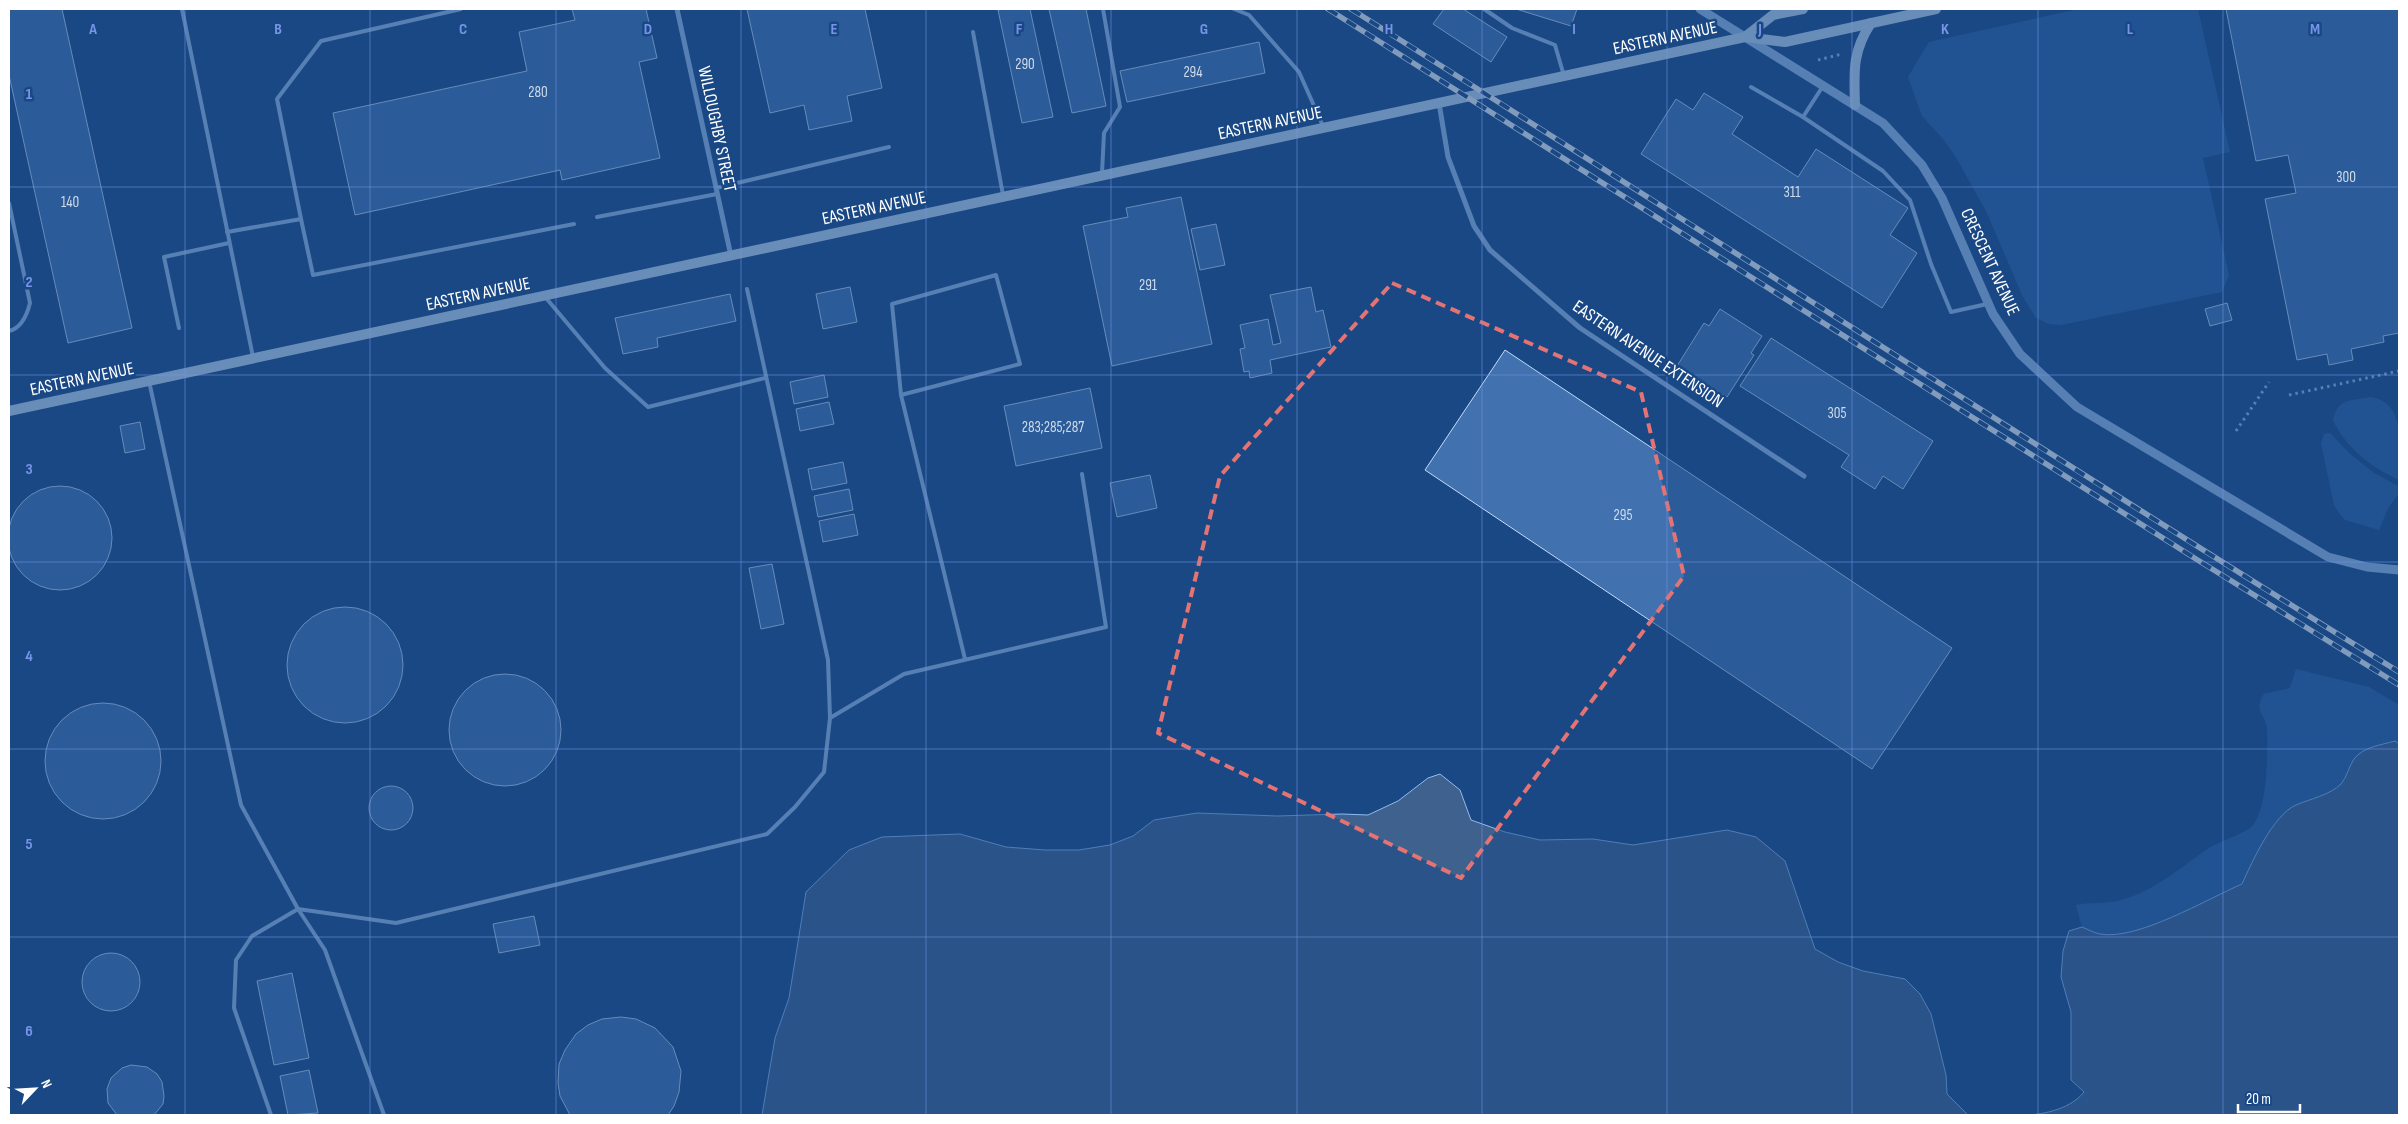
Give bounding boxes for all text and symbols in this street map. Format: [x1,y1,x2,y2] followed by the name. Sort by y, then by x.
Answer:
[1611,17,1719,59] street label: EASTERN AVENUE
[88,20,97,39] text: A
[274,20,282,39] text: B
[459,20,467,39] text: C
[644,20,652,39] text: D
[831,20,838,39] text: E
[1016,20,1023,39] text: F
[1200,20,1208,39] text: G
[1385,20,1393,39] text: H
[1572,20,1576,39] text: I
[1757,20,1762,39] text: J
[1941,20,1949,39] text: K
[2127,20,2134,39] text: L
[2310,20,2320,39] text: M
[1015,55,1035,74] house number: 290
[1183,63,1203,82] house number: 294
[693,64,741,194] street label: WILLOUGHBY STREET
[528,83,548,102] house number: 280
[26,85,33,104] text: 1
[1216,102,1324,144] street label: EASTERN AVENUE
[2336,168,2356,187] house number: 300
[1784,183,1801,202] house number: 311
[820,187,928,229] street label: EASTERN AVENUE
[61,193,79,212] house number: 140
[1956,205,2024,319] street label: CRESCENT AVENUE
[25,273,33,292] text: 2
[424,273,532,315] street label: EASTERN AVENUE
[1139,276,1158,295] house number: 291
[1569,296,1727,412] street label: EASTERN AVENUE EXTENSION
[28,358,136,400] street label: EASTERN AVENUE
[1828,404,1847,423] house number: 305
[1022,418,1084,437] house number: 283;285;287
[25,460,33,479] text: 3
[1614,506,1632,525] house number: 295
[25,647,33,666] text: 4
[25,835,33,854] text: 5
[25,1022,33,1041] text: 6
[10,1064,60,1114] north arrow
[37,1077,56,1091] text: N
[2238,1082,2300,1114] scale bar
[2246,1090,2271,1109] text: 20 m

